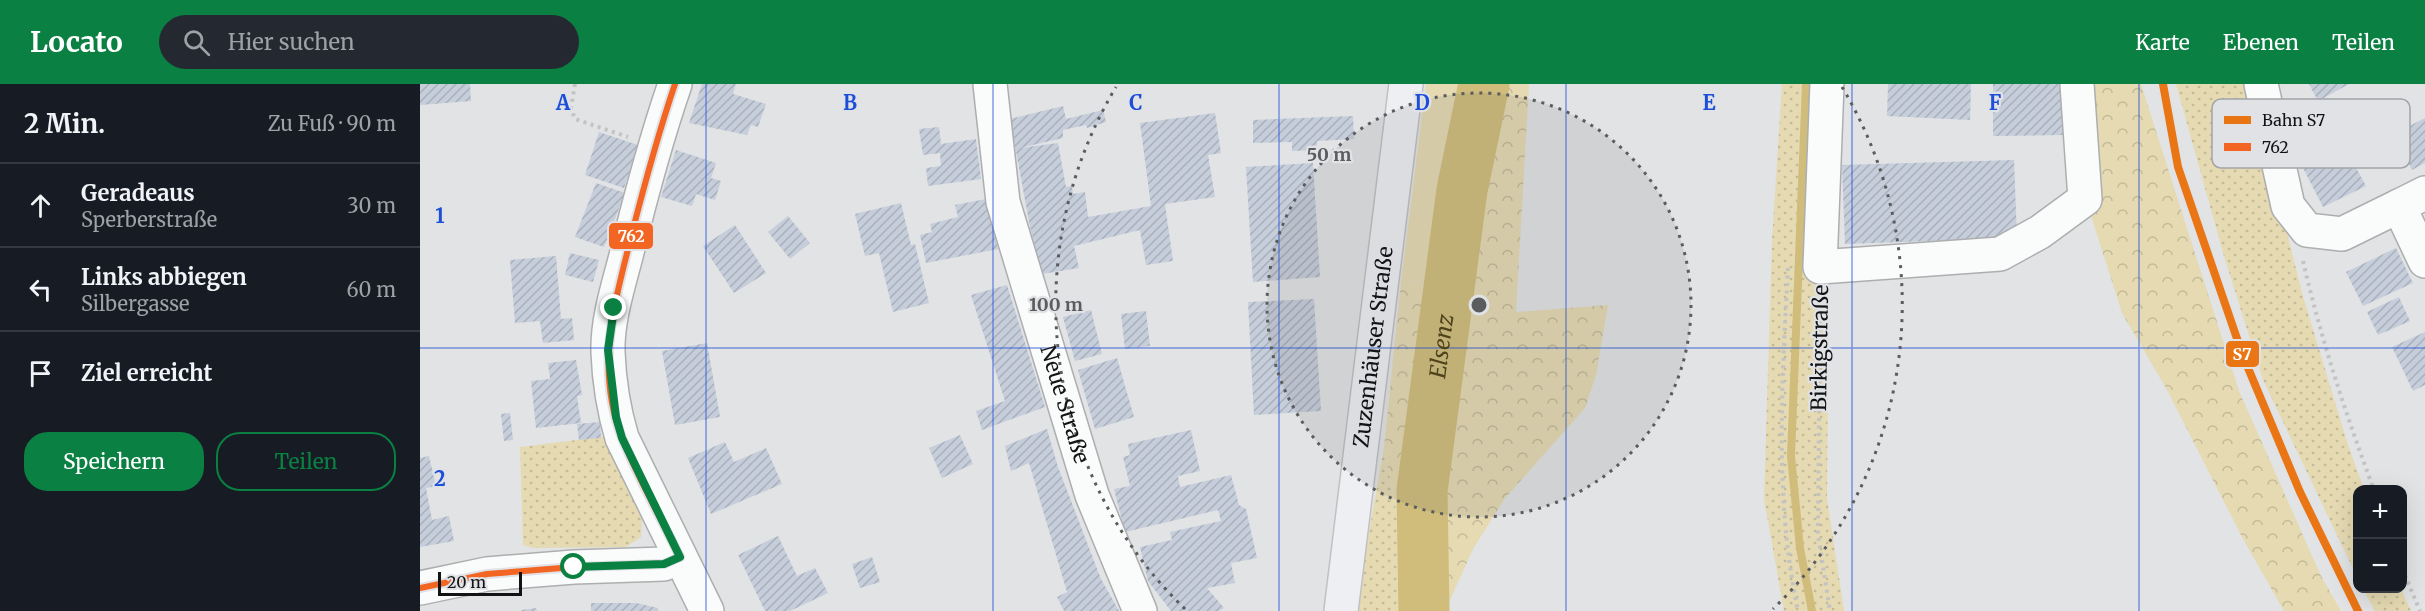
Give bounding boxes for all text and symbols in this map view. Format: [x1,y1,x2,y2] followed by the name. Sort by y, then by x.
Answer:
[159,15,579,69] search box
[30,24,123,60] text: Locato
[180,26,213,59] icon: search
[228,28,355,56] text: Hier suchen
[2135,29,2190,56] text: Karte
[2223,29,2299,56] text: Ebenen
[2332,29,2395,56] text: Teilen
[555,90,571,115] text: A
[843,90,857,115] text: B
[1129,90,1143,115] text: C
[1414,90,1430,115] text: D
[1702,90,1716,115] text: E
[1989,90,2002,115] text: F
[2212,99,2410,168] legend
[24,107,105,140] text: 2 Min.
[2262,110,2325,130] text: Bahn S7
[268,111,396,136] text: Zu Fuß · 90 m
[2262,137,2289,157] text: 762
[1307,143,1351,166] text: 50 m
[81,179,195,207] text: Geradeaus
[24,189,57,222] icon: ahead
[347,193,396,218] text: 30 m
[435,203,445,228] text: 1
[81,207,217,232] text: Sperberstraße
[608,222,654,250] line badge: 762
[617,226,645,246] text: 762
[1347,245,1399,449] street label: Zuzenhäuser Straße
[81,263,247,291] text: Links abbiegen
[24,273,57,306] icon: left
[346,277,396,302] text: 60 m
[1805,285,1834,411] street label: Birkigstraße
[81,291,190,316] text: Silbergasse
[1029,293,1083,316] text: 100 m
[600,294,626,320] route end
[1469,295,1489,315] centre of rings
[1423,312,1459,380] water label: Elsenz
[2225,340,2260,368] line badge: S7
[1034,342,1096,466] street label: Neue Straße
[2233,344,2252,364] text: S7
[24,357,57,390] icon: arrive
[81,359,212,387] text: Ziel erreicht
[24,432,204,491] button: Speichern
[216,432,396,491] button: Teilen
[434,466,446,491] text: 2
[2353,485,2407,593] map controls
[2353,485,2407,539] button: +
[2353,539,2407,593] button: −
[560,553,586,579] route start
[438,569,522,596] scale bar
[447,572,486,592] text: 20 m

